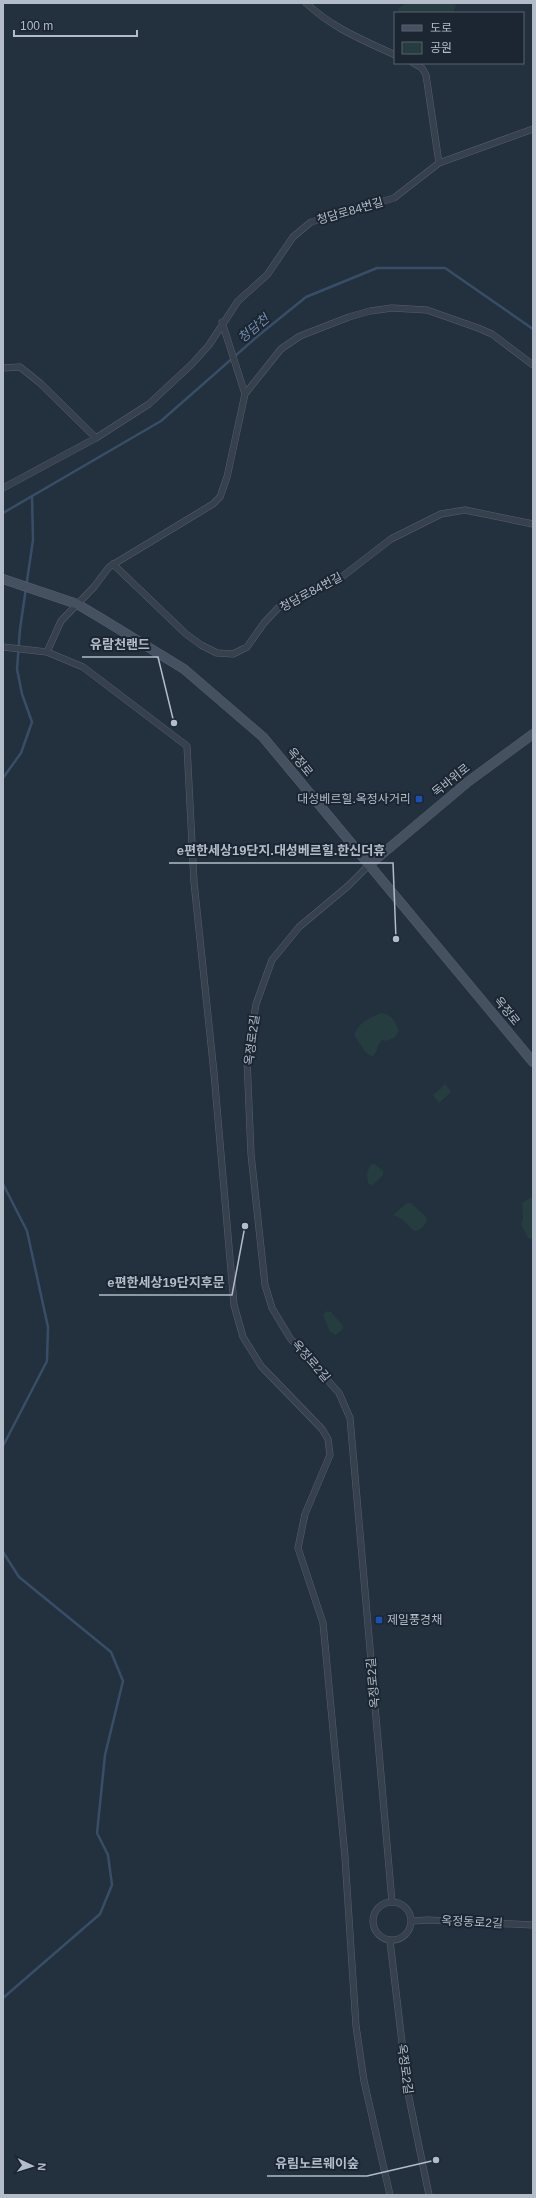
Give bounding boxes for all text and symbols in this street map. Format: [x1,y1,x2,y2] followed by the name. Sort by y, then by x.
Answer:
[14,12,137,38] scale bar
[394,12,524,64] legend
[20,19,53,33] text: 100 m
[430,21,452,35] text: 도로
[430,41,452,55] text: 공원
[315,195,385,227] street label: 청담로84번길
[235,310,273,346] water label: 청담천
[277,570,345,614] street label: 청담로84번길
[82,632,158,657] callout: 유람천랜드
[90,637,150,652] text: 유람천랜드
[284,745,316,779] street label: 옥정로
[429,761,473,799] street label: 독바위로
[297,792,411,806] place label: 대성베르힐.옥정사거리
[414,794,424,804] marker: 대성베르힐.옥정사거리
[169,838,393,863] callout: e편한세상19단지.대성베르힐.한신더휴
[177,843,385,858] text: e편한세상19단지.대성베르힐.한신더휴
[491,994,523,1028] street label: 옥정로
[242,1014,262,1066] street label: 옥정로2길
[99,1270,232,1295] callout: e편한세상19단지후문
[107,1275,225,1290] text: e편한세상19단지후문
[289,1337,333,1385] street label: 옥정로2길
[387,1613,442,1627] place label: 제일풍경채
[374,1615,384,1625] marker: 제일풍경채
[364,1657,382,1709] street label: 옥정로2길
[441,1913,503,1931] street label: 옥정동로2길
[395,2043,415,2095] street label: 옥정로2길
[12,2146,52,2186] north arrow
[267,2151,367,2176] callout: 유림노르웨이숲
[275,2156,359,2171] text: 유림노르웨이숲
[36,2162,48,2171] text: N

